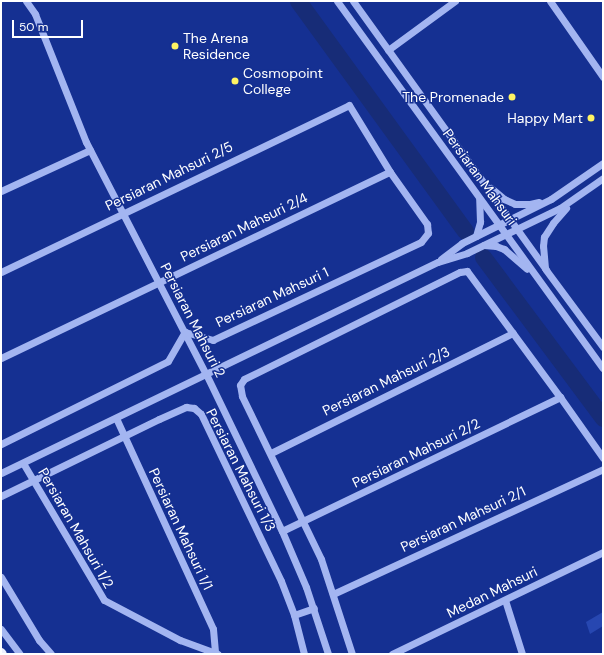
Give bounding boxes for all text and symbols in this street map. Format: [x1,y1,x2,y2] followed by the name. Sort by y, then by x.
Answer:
[14,12,85,38] scale bar
[19,19,48,35] text: 50 m
[183,30,250,62] place label: The Arena Residence
[170,41,180,51] marker: The Arena Residence
[243,65,323,98] place label: Cosmopoint College
[230,76,240,86] marker: Cosmopoint College
[402,89,504,105] place label: The Promenade
[507,92,517,102] marker: The Promenade
[507,110,583,126] place label: Happy Mart
[586,113,596,123] marker: Happy Mart
[440,126,520,228] street label: Persiaran Mahsuri
[102,138,236,214] street label: Persiaran Mahsuri 2/5
[178,189,310,265] street label: Persiaran Mahsuri 2/4
[157,260,229,380] street label: Persiaran Mahsuri 2
[213,263,331,331] street label: Persiaran Mahsuri 1
[320,343,452,419] street label: Persiaran Mahsuri 2/3
[203,406,279,534] street label: Persiaran Mahsuri 1/3
[350,415,482,491] street label: Persiaran Mahsuri 2/2
[35,465,117,591] street label: Persiaran Mahsuri 1/2
[145,465,217,593] street label: Persiaran Mahsuri 1/1
[398,483,528,555] street label: Persiaran Mahsuri 2/1
[444,563,540,621] street label: Medan Mahsuri

